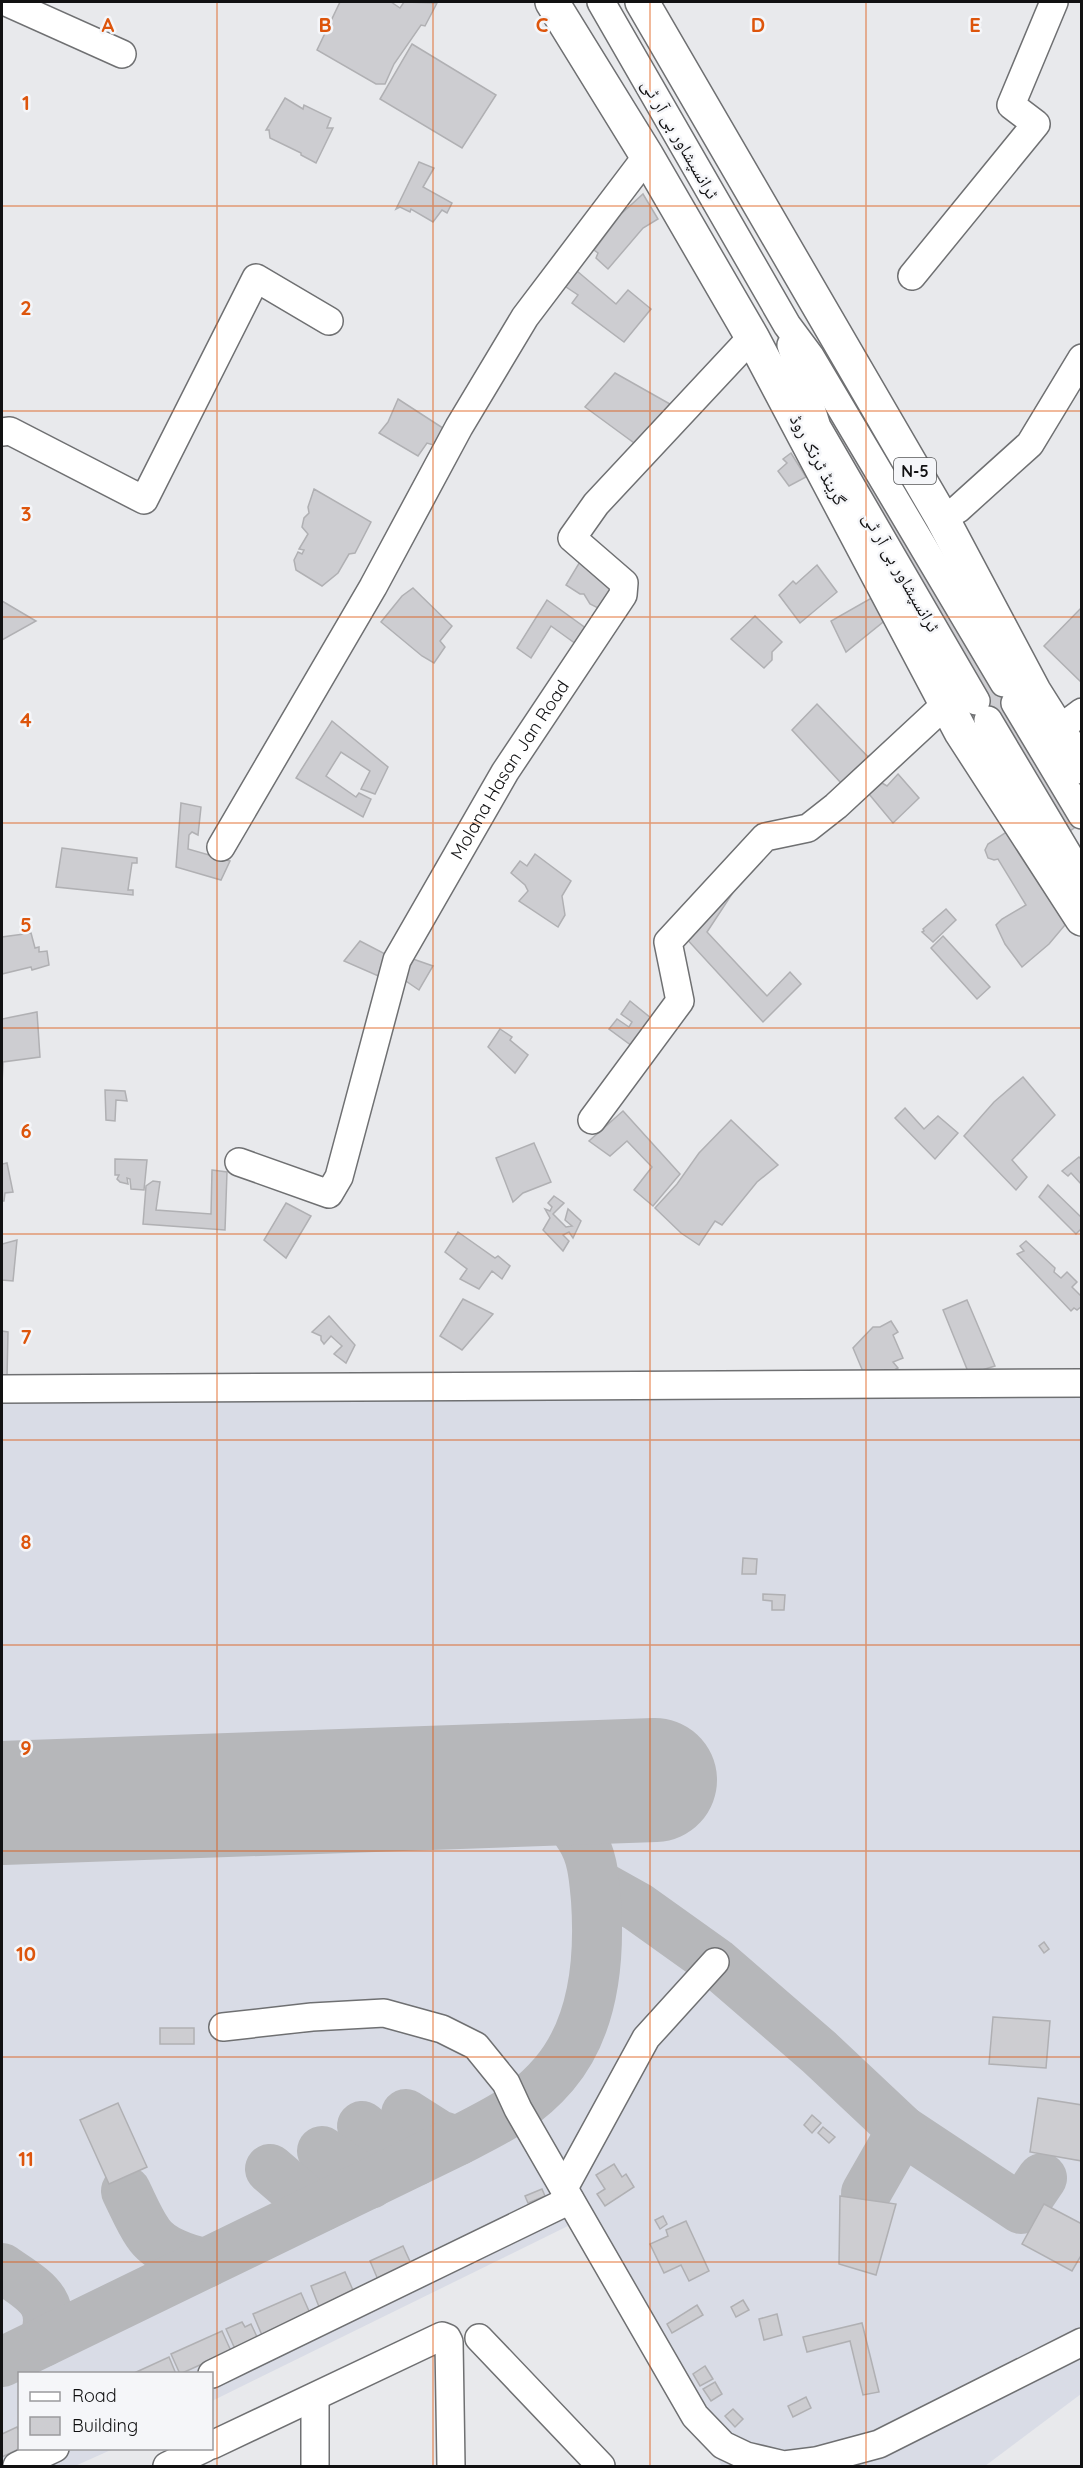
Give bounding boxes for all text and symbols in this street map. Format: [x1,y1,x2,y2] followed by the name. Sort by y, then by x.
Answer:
[102,12,115,37] text: A
[318,12,332,37] text: B
[536,12,549,37] text: C
[751,12,765,37] text: D
[969,12,981,37] text: E
[637,75,724,203] street label: ٹرانسپشاور بی آر ٹی
[22,90,30,115] text: 1
[20,295,32,320] text: 2
[785,410,852,510] street label: گرینڈ ٹرنک روڈ
[894,458,936,484] road number: N-5
[21,501,31,526] text: 3
[858,508,945,636] street label: ٹرانسپشاور بی آر ٹی
[445,676,574,864] street label: Molana Hasan Jan Road
[20,707,32,732] text: 4
[20,912,32,937] text: 5
[20,1118,32,1143] text: 6
[21,1324,32,1349] text: 7
[21,1529,32,1554] text: 8
[20,1735,32,1760] text: 9
[16,1941,36,1966] text: 10
[18,2146,34,2171] text: 11
[18,2372,213,2450] legend
[72,2384,117,2407] text: Road
[72,2414,138,2437] text: Building

